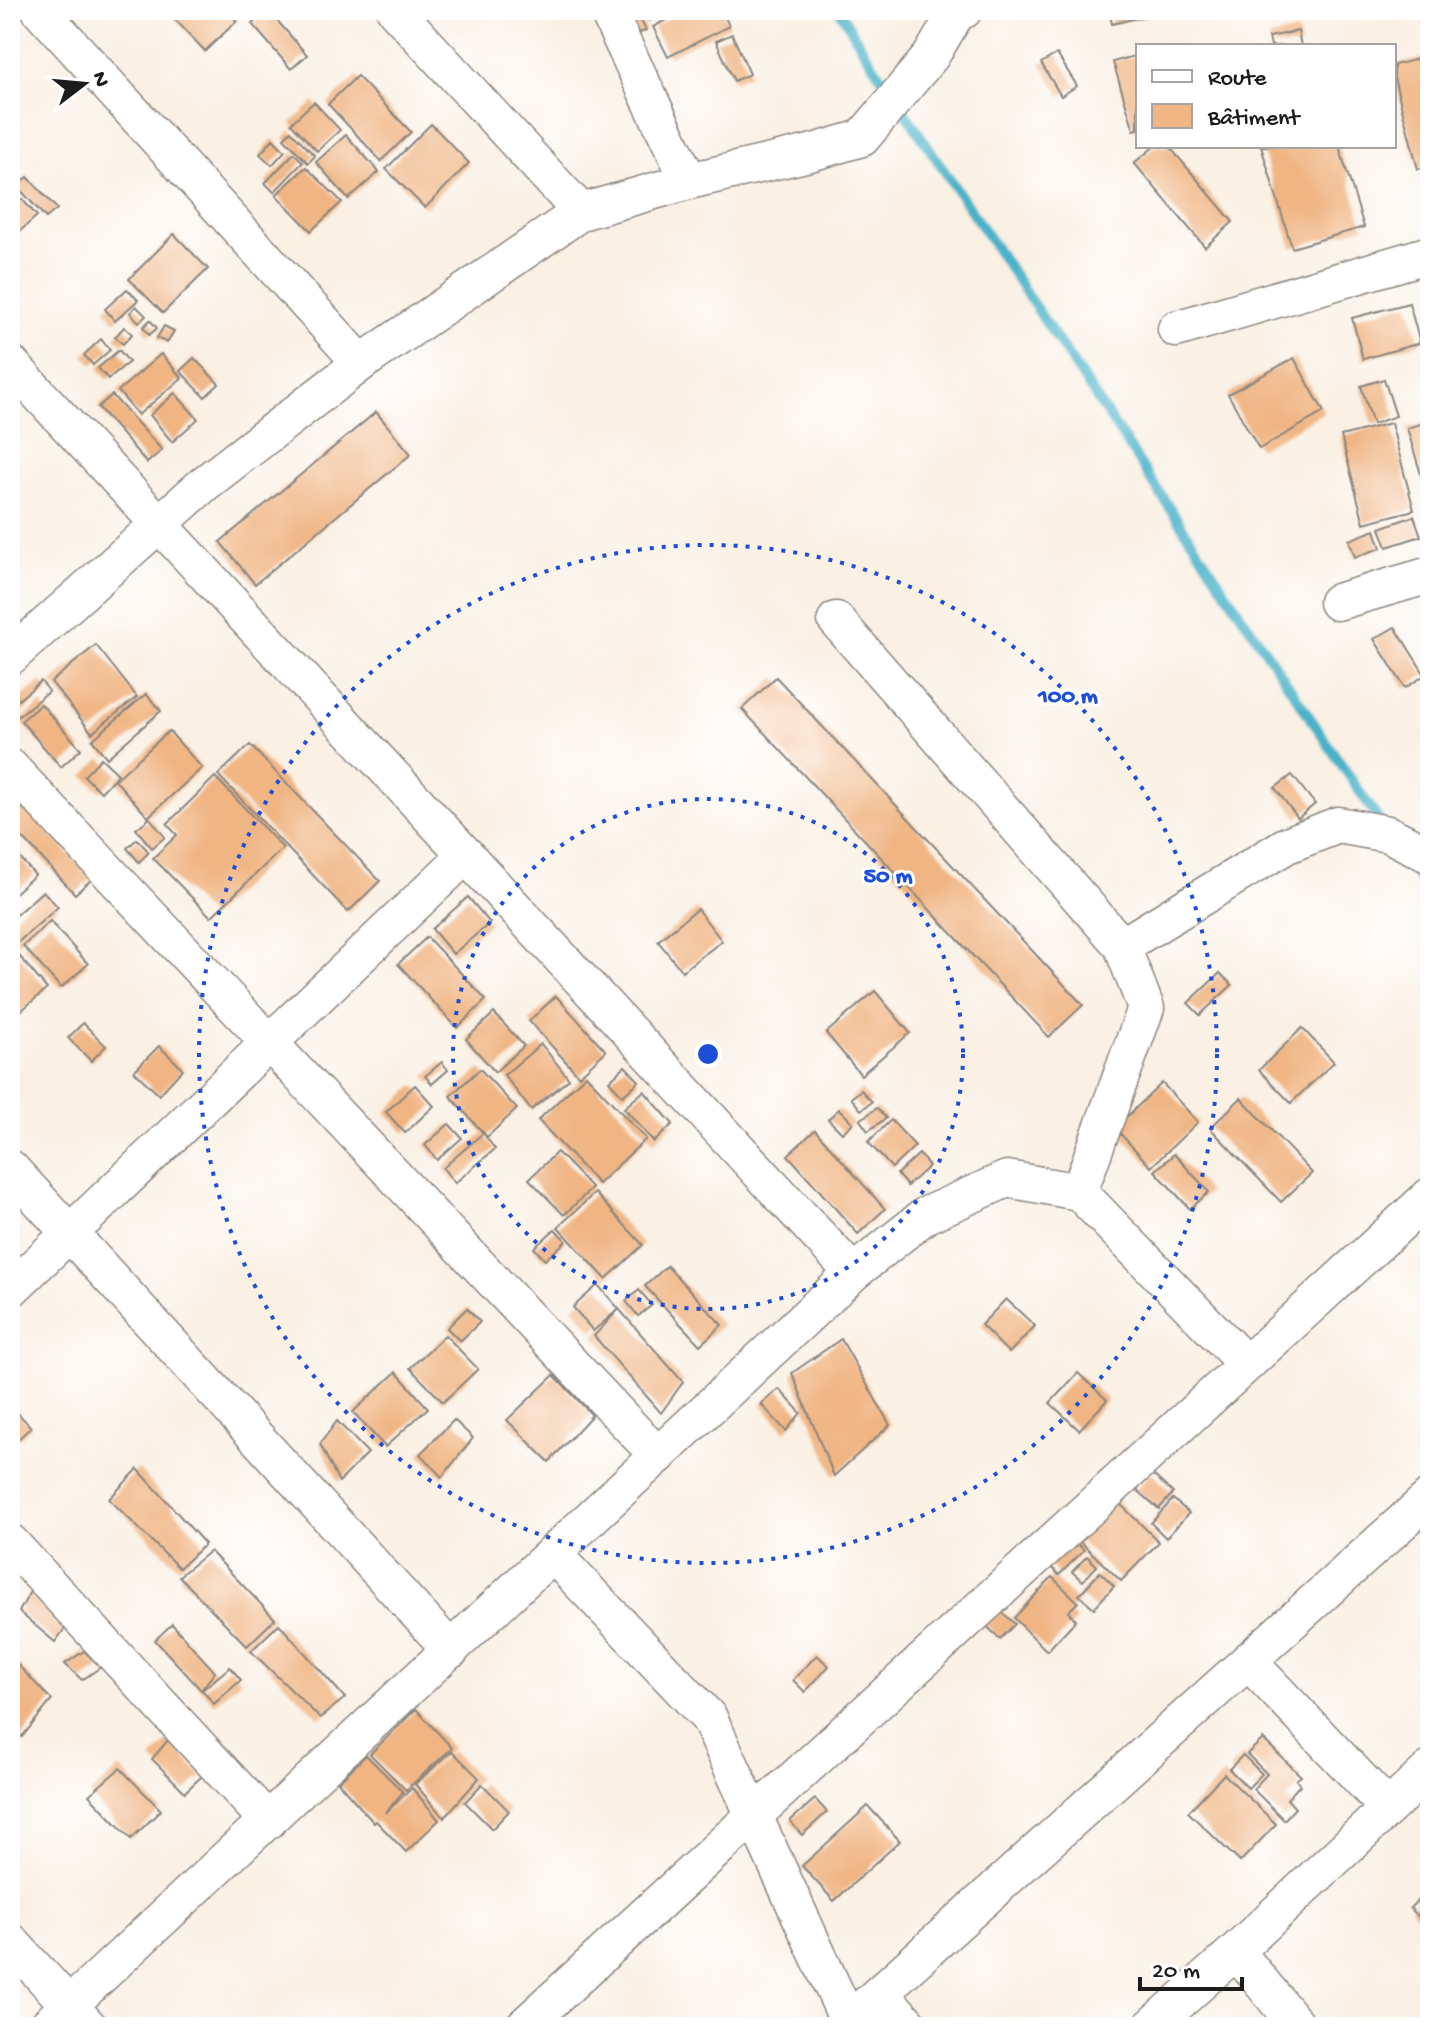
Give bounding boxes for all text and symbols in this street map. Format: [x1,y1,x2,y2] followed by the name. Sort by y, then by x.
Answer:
[44,44,124,124] north arrow
[1136,44,1396,148] legend
[1208,65,1267,94] text: Route
[85,69,114,90] text: N
[1207,105,1301,134] text: Bâtiment
[1037,683,1098,712] text: 100 m
[864,863,912,892] text: 50 m
[694,1040,722,1068] centre of rings
[1140,1941,1242,1991] scale bar
[1152,1958,1200,1987] text: 20 m

